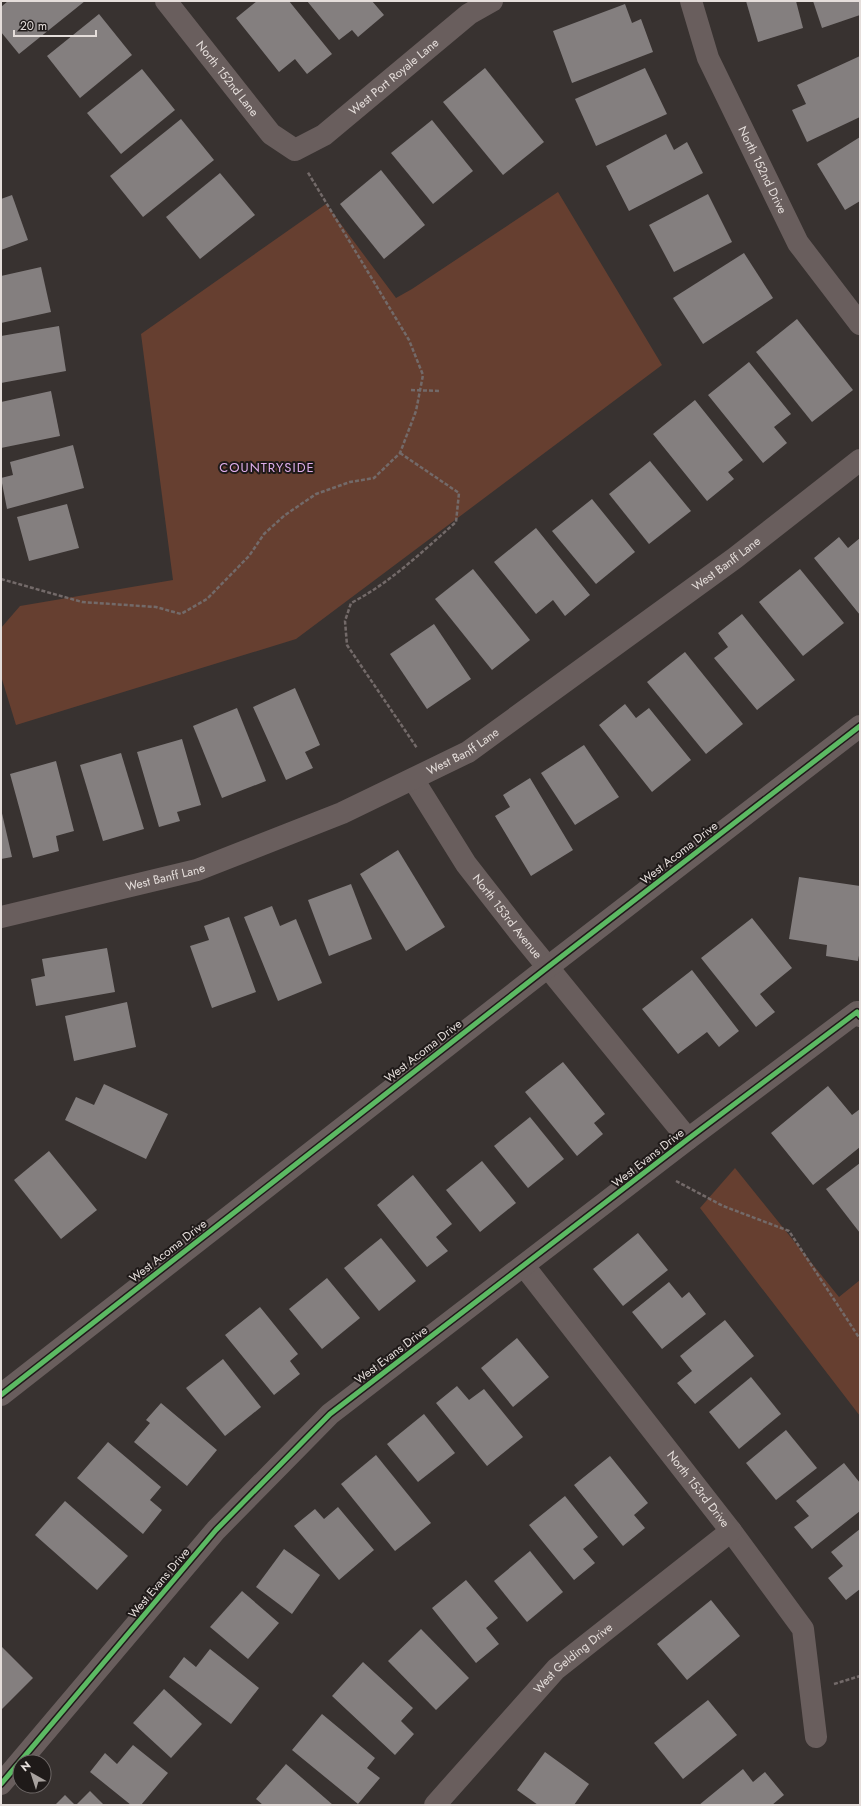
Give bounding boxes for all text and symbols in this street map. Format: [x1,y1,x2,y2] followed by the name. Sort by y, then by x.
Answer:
[14,12,96,38] scale bar
[20,17,47,35] text: 20 m
[345,34,443,120] street label: West Port Royale Lane
[192,37,263,120] street label: North 152nd Lane
[734,123,791,217] street label: North 152nd Drive
[219,458,315,477] district label: COUNTRYSIDE
[688,532,764,595] street label: West Banff Lane
[424,723,503,780] street label: West Banff Lane
[636,817,722,889] street label: West Acoma Drive
[124,859,208,896] street label: West Banff Lane
[468,870,546,963] street label: North 153rd Avenue
[380,1015,466,1087] street label: West Acoma Drive
[608,1124,688,1192] street label: West Evans Drive
[125,1215,211,1287] street label: West Acoma Drive
[351,1321,431,1389] street label: West Evans Drive
[663,1447,734,1531] street label: North 153rd Drive
[124,1544,194,1622] street label: West Evans Drive
[529,1619,617,1697] street label: West Gelding Drive
[12,1754,52,1794] north arrow
[17,1757,34,1775] text: N

